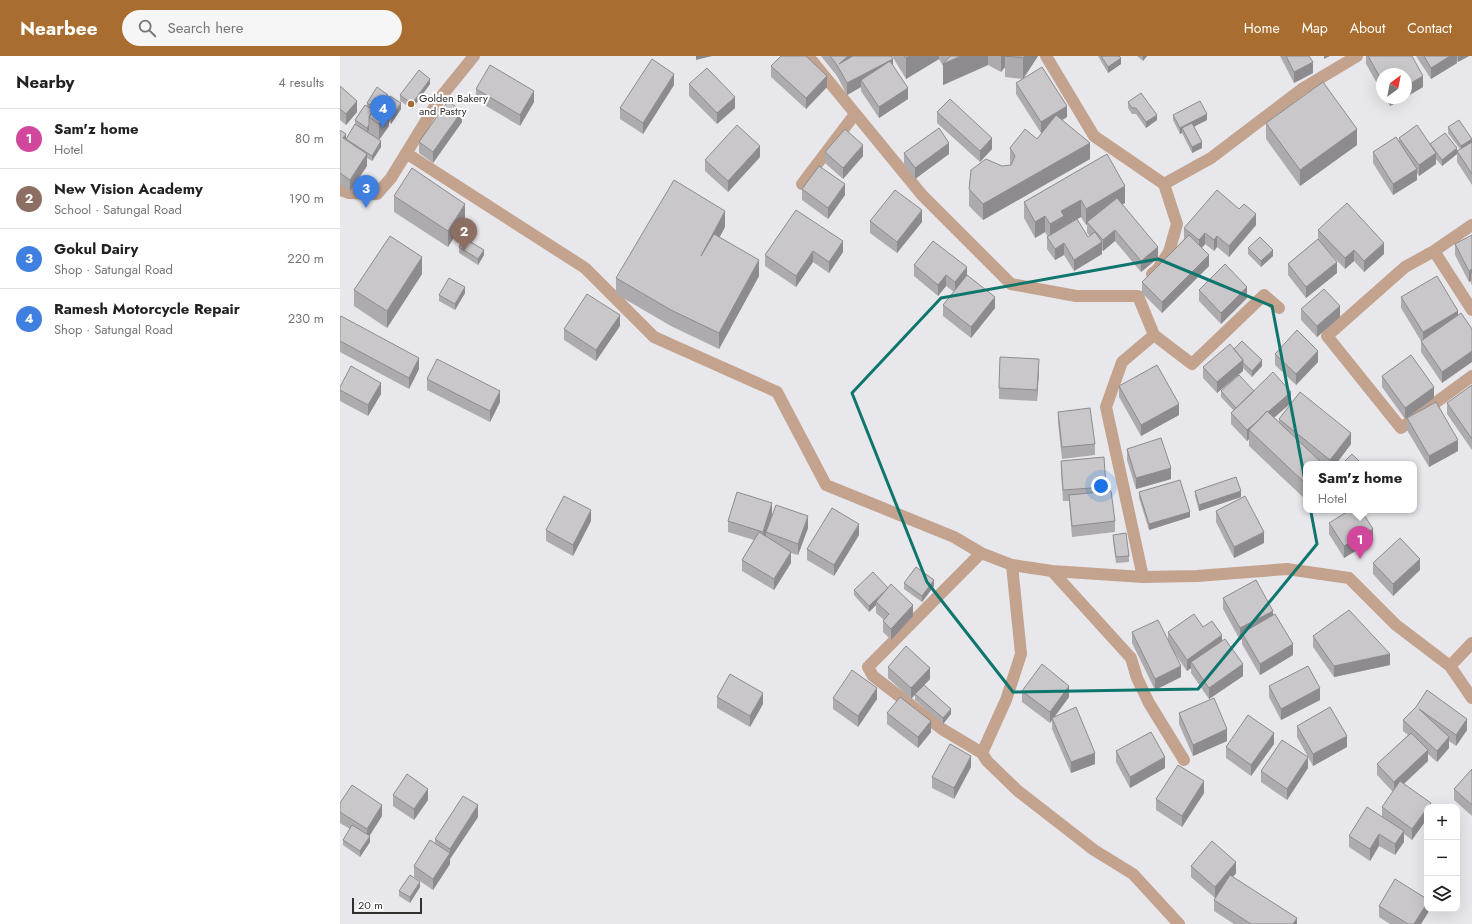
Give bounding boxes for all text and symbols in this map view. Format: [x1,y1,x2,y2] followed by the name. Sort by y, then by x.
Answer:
[122,10,402,46] search box
[20,15,98,42] text: Nearbee
[136,17,158,39] icon: search
[168,17,243,39] text: Search here
[1244,18,1280,38] text: Home
[1302,18,1328,38] text: Map
[1350,18,1385,38] text: About
[1407,18,1452,38] text: Contact
[1376,68,1412,104] north arrow
[16,70,74,94] text: Nearby
[278,73,324,92] text: 4 results
[419,90,488,119] place label: Golden Bakery and Pastry
[370,95,396,128] pin: 4
[406,99,416,109] marker: Golden Bakery and Pastry
[54,118,139,140] text: Sam'z home
[26,129,32,148] text: 1
[295,129,324,148] text: 80 m
[54,140,83,159] text: Hotel
[353,175,379,208] pin: 3
[54,178,203,200] text: New Vision Academy
[25,189,33,208] text: 2
[289,189,324,208] text: 190 m
[54,200,182,219] text: School · Satungal Road
[451,218,477,251] pin: 2
[54,238,138,260] text: Gokul Dairy
[25,249,33,268] text: 3
[287,249,324,268] text: 220 m
[54,260,173,279] text: Shop · Satungal Road
[54,298,240,320] text: Ramesh Motorcycle Repair
[24,309,34,328] text: 4
[288,309,324,328] text: 230 m
[54,320,173,339] text: Shop · Satungal Road
[1303,461,1417,513] popup
[1318,467,1402,489] text: Sam'z home
[1091,476,1111,496] your location
[1318,489,1347,508] text: Hotel
[1347,526,1373,559] pin: 1
[1424,804,1460,912] map controls
[1424,804,1460,840] button: +
[1424,840,1460,876] button: −
[1424,876,1460,912] button: layers
[352,896,422,915] scale bar
[358,897,383,913] text: 20 m

